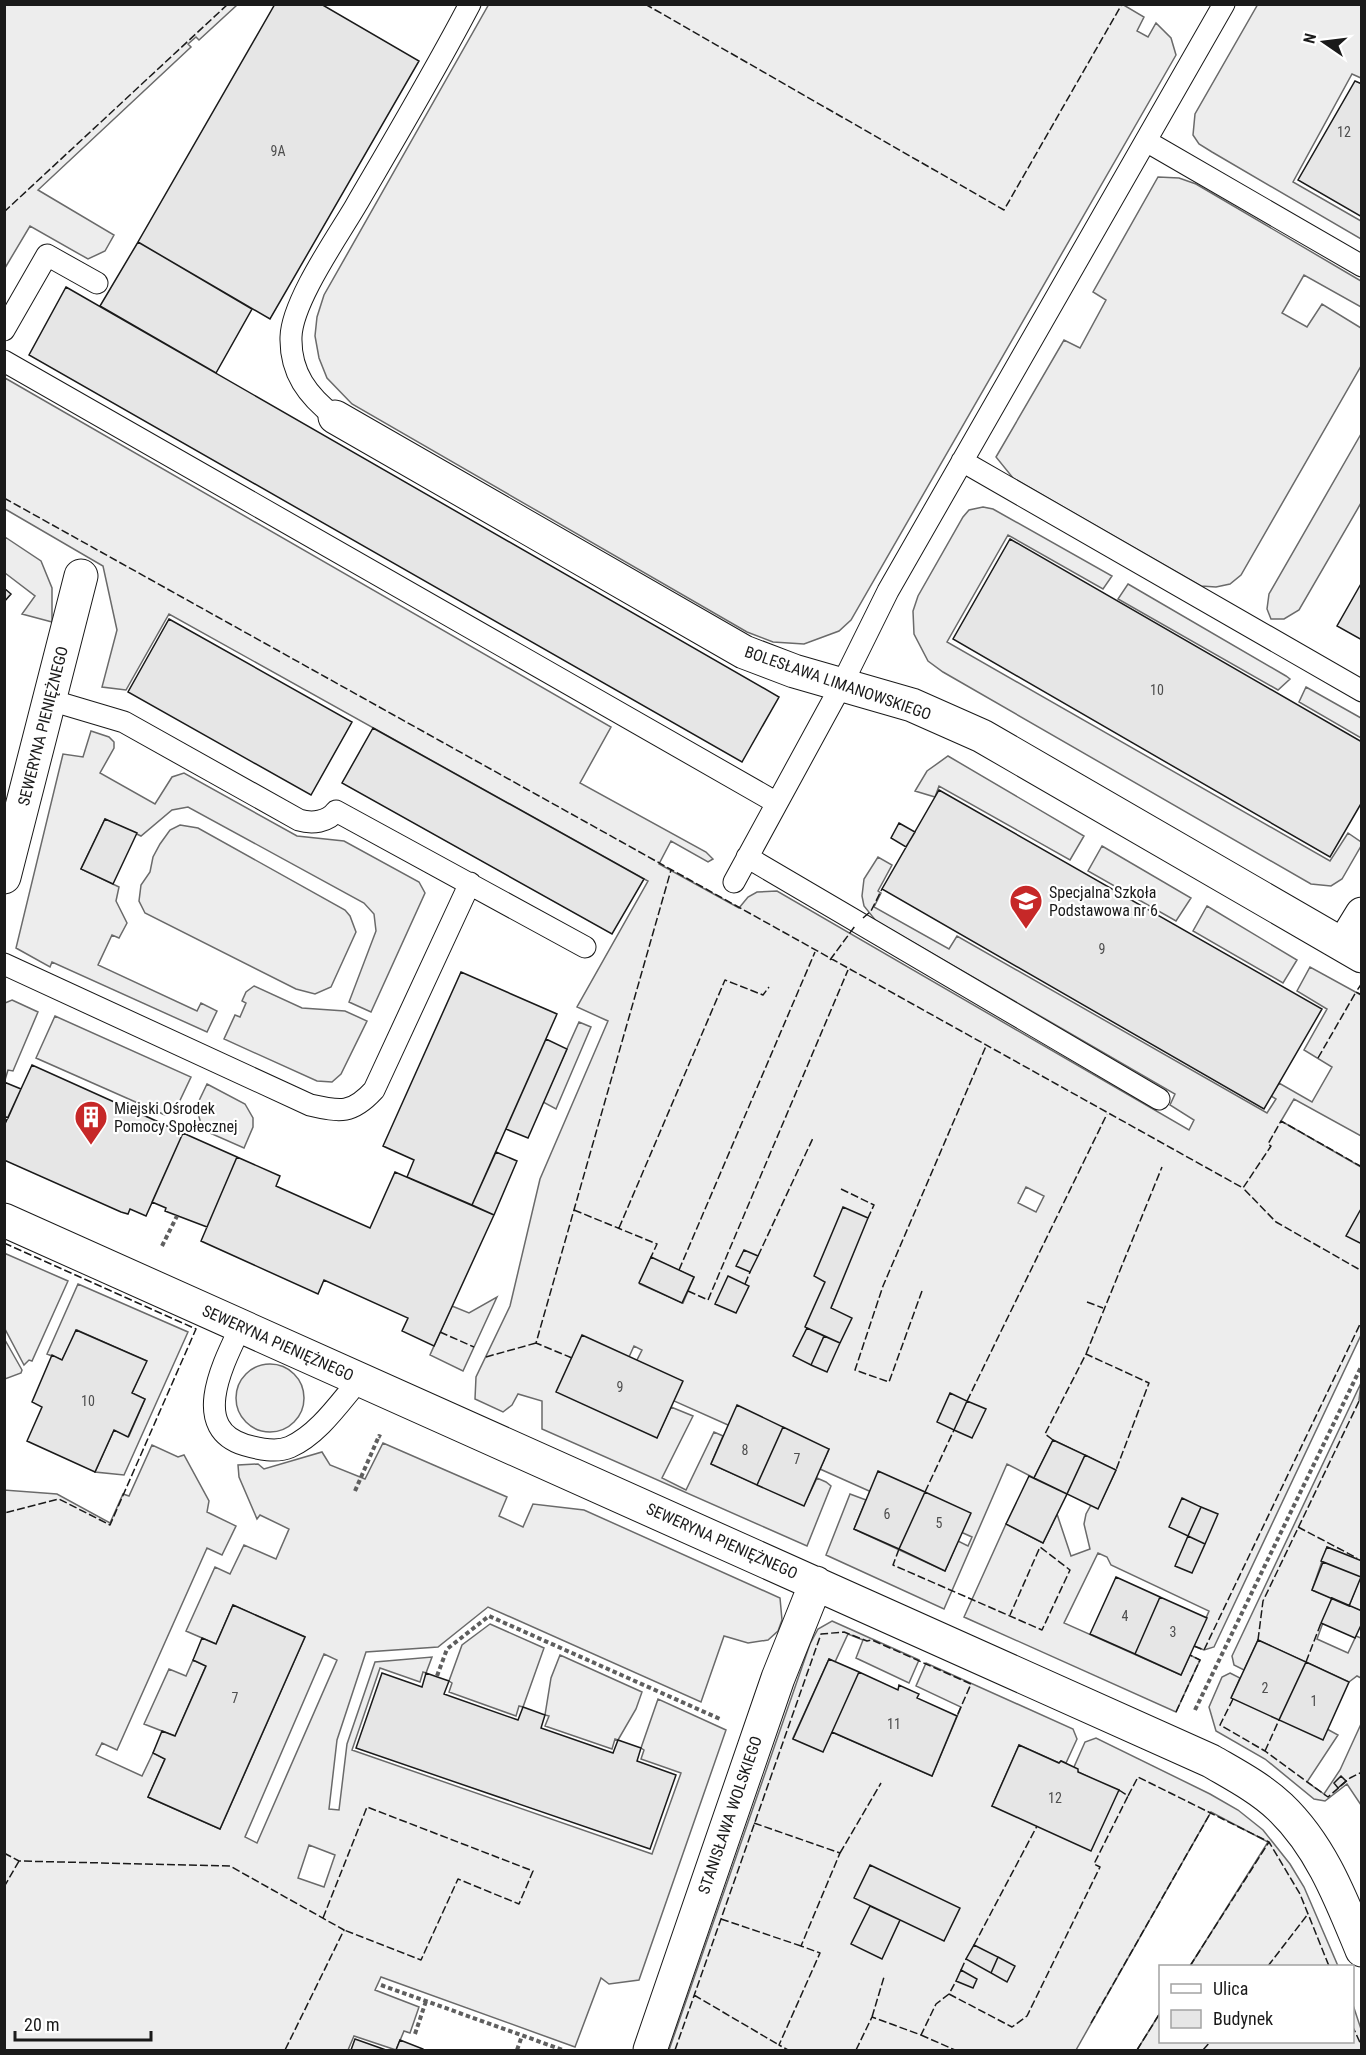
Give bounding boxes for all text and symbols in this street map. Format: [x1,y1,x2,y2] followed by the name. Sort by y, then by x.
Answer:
[1294,12,1354,72] north arrow
[1300,31,1320,46] text: N
[1337,124,1351,140] house number: 12
[271,143,285,159] house number: 9A
[742,642,934,724] street label: BOLESŁAWA LIMANOWSKIEGO
[14,644,72,808] street label: SEWERYNA PIENIĘŻNEGO
[1150,682,1164,698] house number: 10
[1008,883,1044,930] school or university icon: Specjalna Szkoła Podstawowa nr 6
[1049,883,1158,920] place label: Specjalna Szkoła Podstawowa nr 6
[1099,941,1105,957] house number: 9
[73,1099,109,1146] building icon: Miejski Ośrodek Pomocy Społecznej
[114,1099,238,1136] place label: Miejski Ośrodek Pomocy Społecznej
[199,1301,357,1385] street label: SEWERYNA PIENIĘŻNEGO
[617,1379,623,1395] house number: 9
[81,1393,95,1409] house number: 10
[742,1442,749,1458] house number: 8
[794,1451,801,1467] house number: 7
[643,1499,801,1583] street label: SEWERYNA PIENIĘŻNEGO
[884,1506,891,1522] house number: 6
[936,1515,943,1531] house number: 5
[1122,1608,1129,1624] house number: 4
[1170,1624,1176,1640] house number: 3
[1262,1680,1269,1696] house number: 2
[232,1690,239,1706] house number: 7
[1311,1693,1317,1709] house number: 1
[887,1716,901,1732] house number: 11
[694,1733,766,1897] street label: STANISŁAWA WOLSKIEGO
[1048,1790,1062,1806] house number: 12
[1159,1965,1354,2043] legend
[1213,1978,1248,1999] text: Ulica
[15,2004,152,2042] scale bar
[1213,2008,1273,2029] text: Budynek
[24,2014,59,2035] text: 20 m

